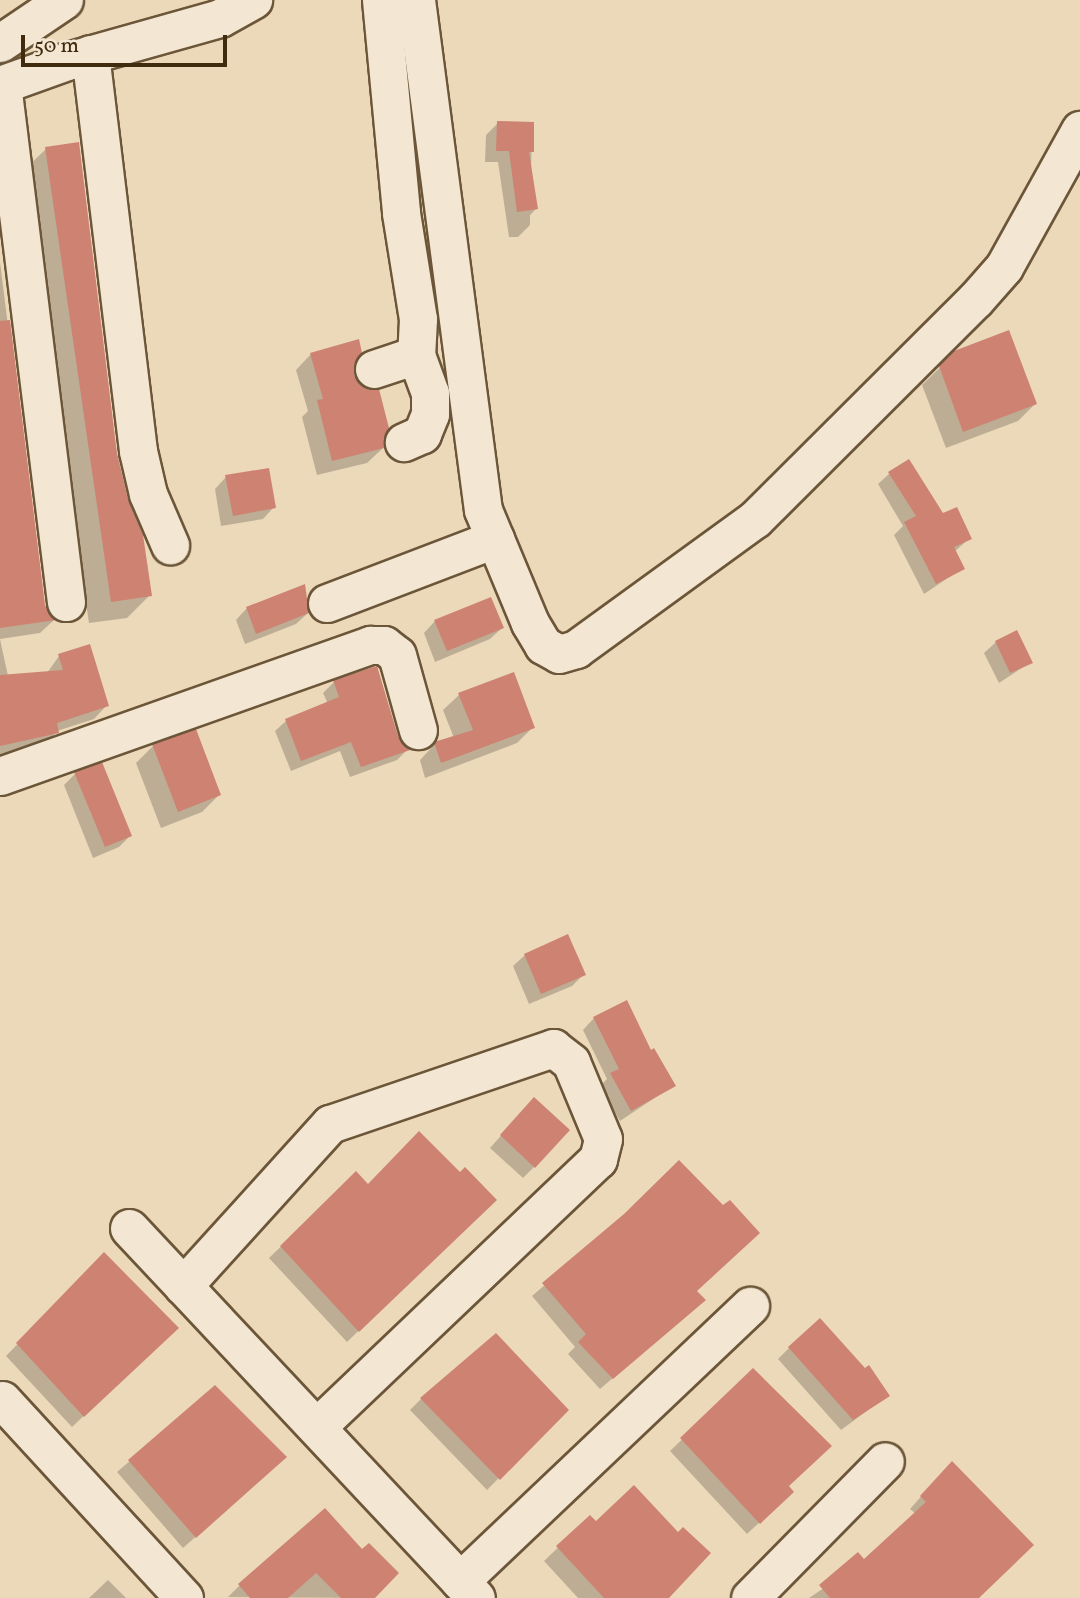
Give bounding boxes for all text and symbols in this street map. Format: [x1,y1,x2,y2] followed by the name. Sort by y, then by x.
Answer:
[24,21,231,65] scale bar
[34,32,79,61] text: 50 m

